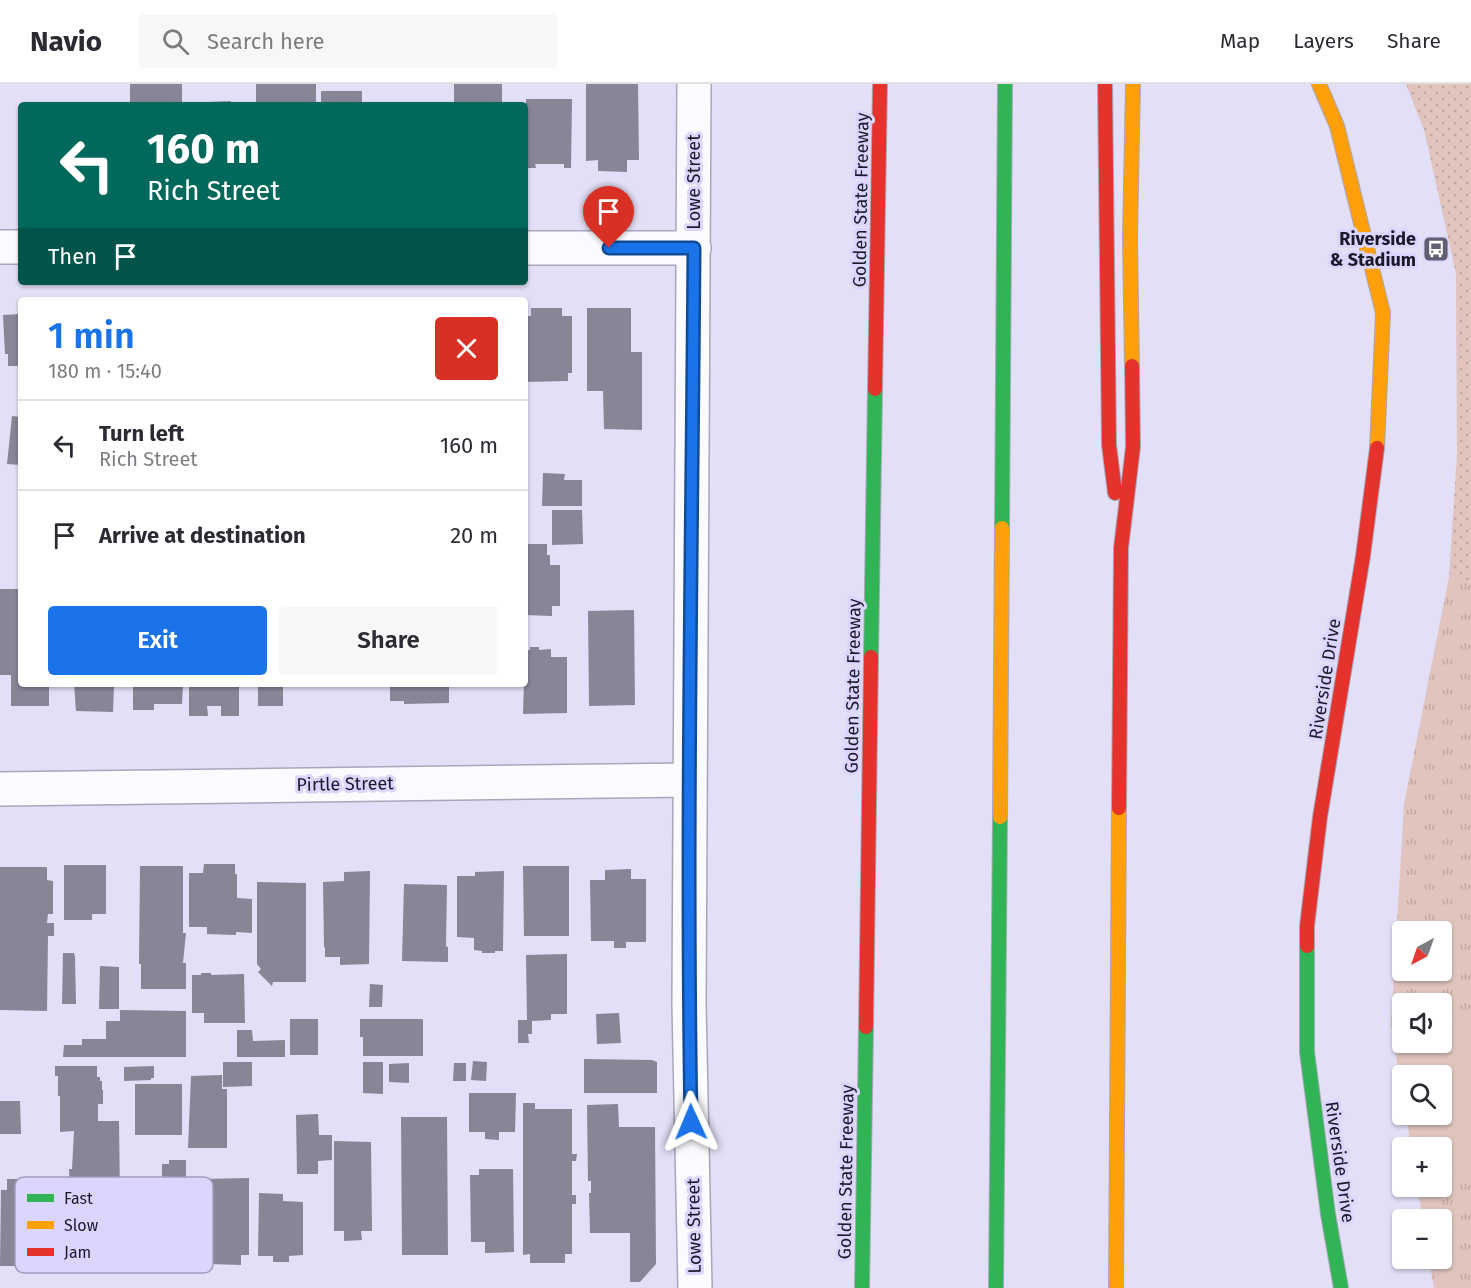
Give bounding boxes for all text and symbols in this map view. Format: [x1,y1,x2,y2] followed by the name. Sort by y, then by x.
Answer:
[138,14,558,68] search box
[30,25,102,58] text: Navio
[159,25,192,58] icon: search
[207,28,325,55] text: Search here
[1220,28,1260,54] text: Map
[1293,28,1354,54] text: Layers
[1387,28,1441,54] text: Share
[848,112,874,288] street label: Golden State Freeway
[147,124,260,174] text: 160 m
[48,126,126,204] icon: left
[683,134,705,230] street label: Lowe Street
[147,175,280,207] text: Rich Street
[583,186,634,248] pin
[592,195,625,228] icon: arrive
[1330,228,1416,271] place label: Riverside & Stadium
[1421,234,1451,264] bus stop icon: Riverside & Stadium
[109,240,142,273] icon: arrive
[48,243,97,270] text: Then
[48,314,135,358] text: 1 min
[435,317,498,380] button: close
[48,359,162,383] text: 180 m · 15:40
[99,420,184,447] text: Turn left
[48,429,81,462] icon: left
[440,432,498,459] text: 160 m
[99,447,198,471] text: Rich Street
[48,519,81,552] icon: arrive
[99,522,306,549] text: Arrive at destination
[450,522,498,549] text: 20 m
[840,598,866,774] street label: Golden State Freeway
[48,606,267,675] button: Exit
[279,606,498,675] button: Share
[1305,617,1345,741] street label: Riverside Drive
[296,772,394,796] street label: Pirtle Street
[1392,921,1452,981] north arrow
[1392,921,1452,1269] map controls
[1392,993,1452,1053] button: sound
[1392,1065,1452,1125] button: search
[833,1084,859,1260] street label: Golden State Freeway
[659,1090,723,1154] position arrow
[1321,1100,1359,1224] street label: Riverside Drive
[1392,1137,1452,1197] button: +
[15,1177,213,1273] legend
[682,1178,706,1274] street label: Lowe Street
[64,1189,93,1208] text: Fast
[1392,1209,1452,1269] button: −
[64,1216,99,1235] text: Slow
[64,1243,91,1262] text: Jam

